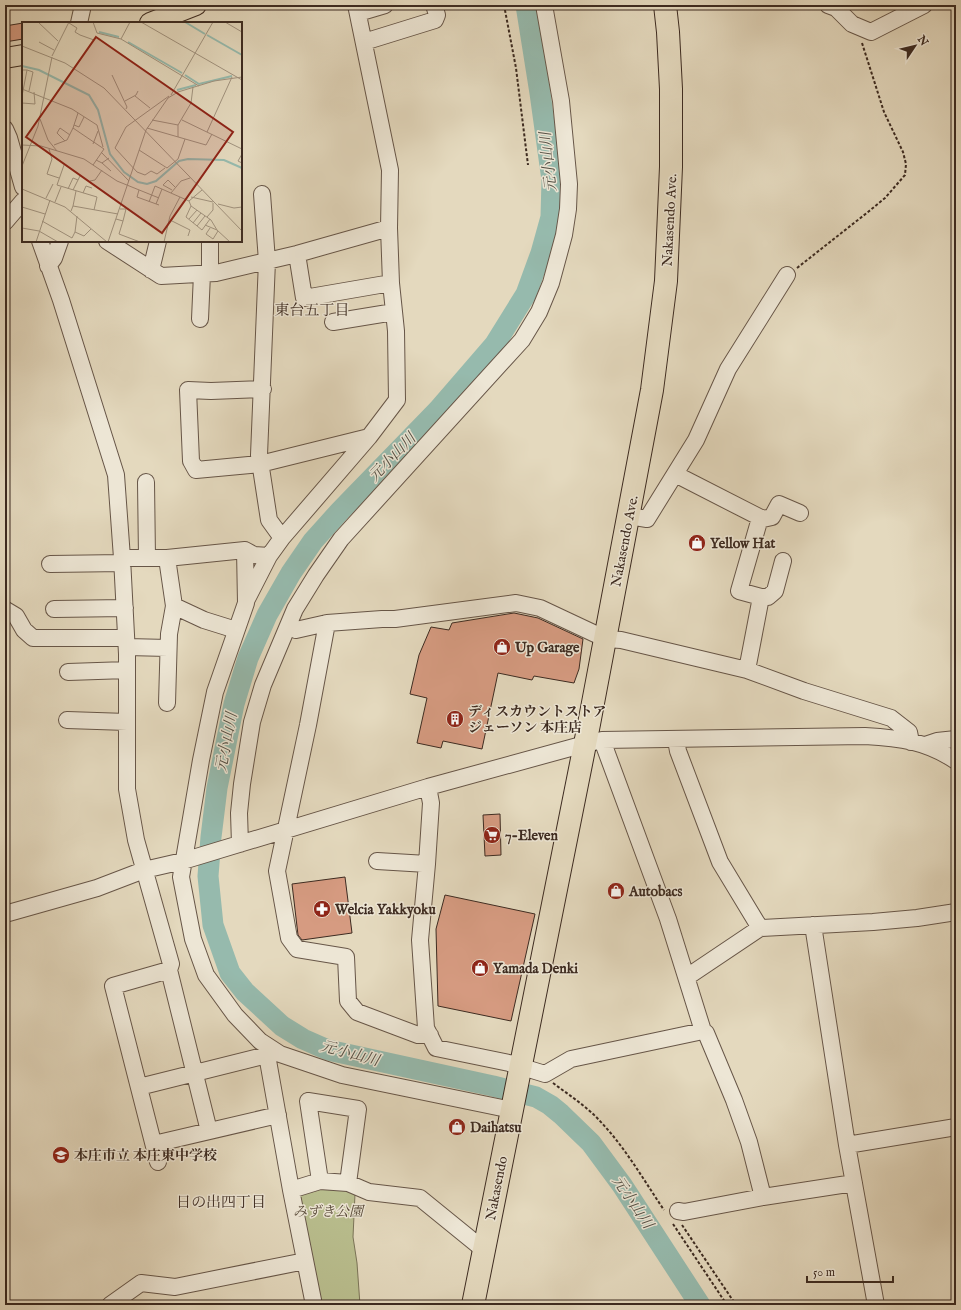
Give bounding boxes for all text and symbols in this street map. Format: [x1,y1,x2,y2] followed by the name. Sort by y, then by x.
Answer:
[22,22,242,242] inset map
[895,26,935,66] north arrow
[913,32,931,49] text: N
[536,129,561,193] water label: 元小山川
[659,173,681,267] street label: Nakasendo Ave.
[274,301,350,320] district label: 東台五丁目
[365,428,421,486] water label: 元小山川
[607,494,643,589] street label: Nakasendo Ave.
[687,533,707,553] shop icon: Yellow Hat
[710,535,775,553] place label: Yellow Hat
[492,637,512,657] shop icon: Up Garage
[514,639,580,657] place label: Up Garage
[468,703,606,737] place label: ディスカウントストア ジェーソン 本庄店
[211,709,242,773] water label: 元小山川
[445,709,465,729] building icon: ディスカウントストア ジェーソン 本庄店
[482,825,502,845] supermarket icon: 7-Eleven
[505,827,559,845] place label: 7-Eleven
[606,881,626,901] shop icon: Autobacs
[628,883,683,901] place label: Autobacs
[312,899,332,919] pharmacy icon: Welcia Yakkyoku
[334,901,436,919] place label: Welcia Yakkyoku
[470,958,490,978] shop icon: Yamada Denki
[493,960,578,978] place label: Yamada Denki
[318,1037,383,1071] water label: 元小山川
[447,1117,467,1137] shop icon: Daihatsu
[470,1119,522,1137] place label: Daihatsu
[51,1145,71,1165] school or university icon: 本庄市立 本庄東中学校
[74,1147,217,1165] place label: 本庄市立 本庄東中学校
[482,1154,512,1222] street label: Nakasendo
[608,1172,658,1234] water label: 元小山川
[176,1193,266,1212] district label: 日の出四丁目
[293,1203,365,1221] park label: みずき公園
[807,1258,893,1284] scale bar
[813,1265,835,1280] text: 50 m

